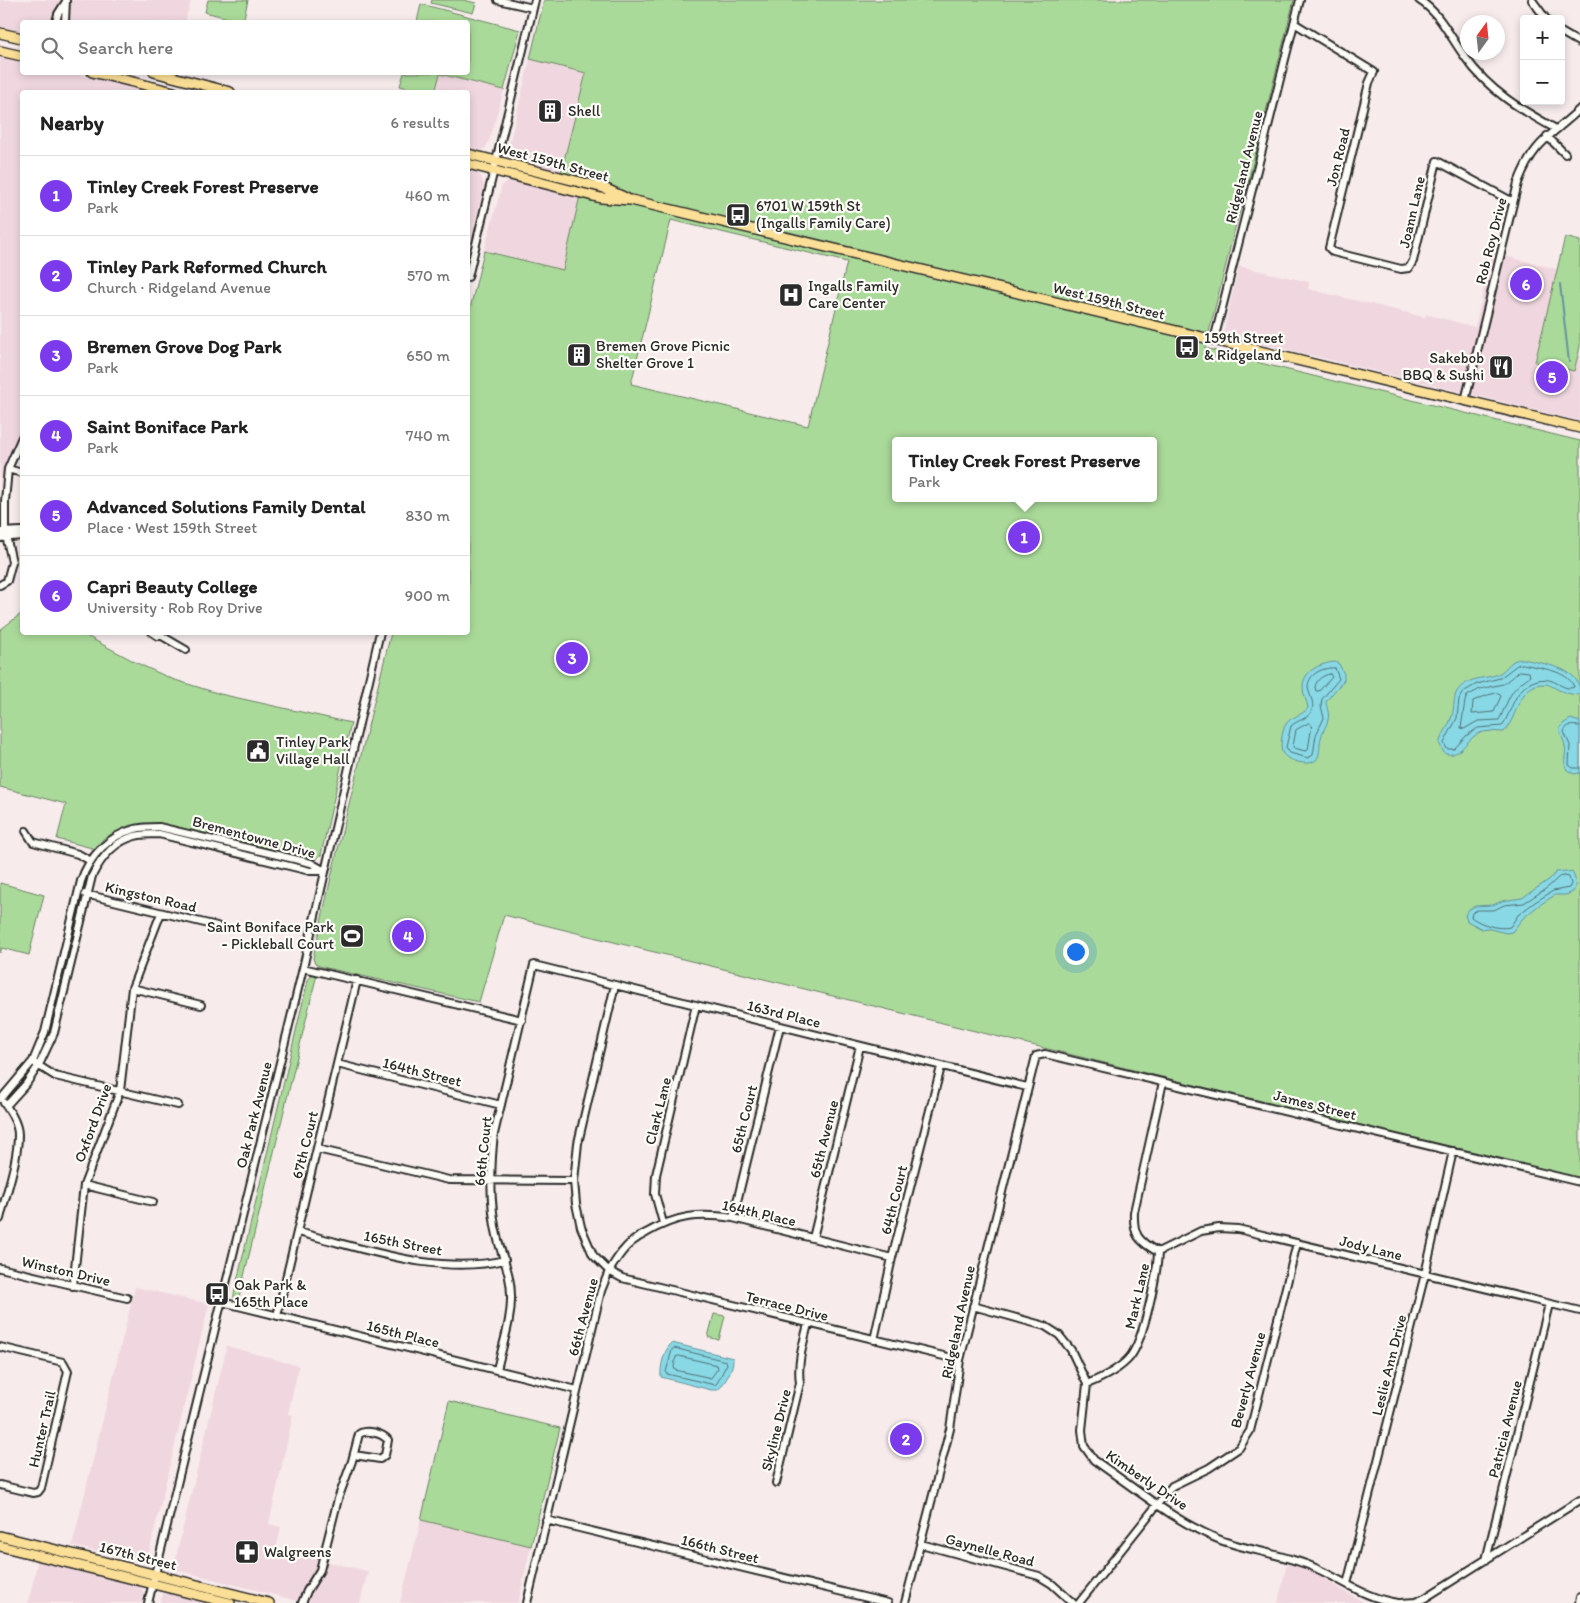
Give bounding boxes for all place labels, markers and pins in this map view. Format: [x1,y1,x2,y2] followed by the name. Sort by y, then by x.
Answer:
[537,98,563,124] building icon: Shell
[568,102,601,120] place label: Shell
[756,197,891,232] place label: 6701 W 159th St (Ingalls Family Care)
[725,202,751,228] bus stop icon: 6701 W 159th St (Ingalls Family Care)
[1510,265,1542,303] pin: 6
[808,277,899,312] place label: Ingalls Family Care Center
[778,282,804,308] hospital icon: Ingalls Family Care Center
[1204,329,1284,364] place label: 159th Street & Ridgeland
[1174,334,1200,360] bus stop icon: 159th Street & Ridgeland
[596,337,730,372] place label: Bremen Grove Picnic Shelter Grove 1
[566,342,592,368] building icon: Bremen Grove Picnic Shelter Grove 1
[1403,349,1484,384] place label: Sakebob BBQ & Sushi
[1488,354,1514,380] restaurant icon: Sakebob BBQ & Sushi
[1536,358,1568,396] pin: 5
[1008,518,1040,556] pin: 1
[556,639,588,677] pin: 3
[276,733,350,768] place label: Tinley Park Village Hall
[245,738,271,764] public building icon: Tinley Park Village Hall
[392,917,424,955] pin: 4
[207,918,334,953] place label: Saint Boniface Park - Pickleball Court
[339,923,365,949] sports icon: Saint Boniface Park - Pickleball Court
[234,1276,308,1311] place label: Oak Park & 165th Place
[204,1281,230,1307] bus stop icon: Oak Park & 165th Place
[890,1420,922,1458] pin: 2
[234,1539,260,1565] pharmacy icon: Walgreens
[264,1543,332,1561] place label: Walgreens

